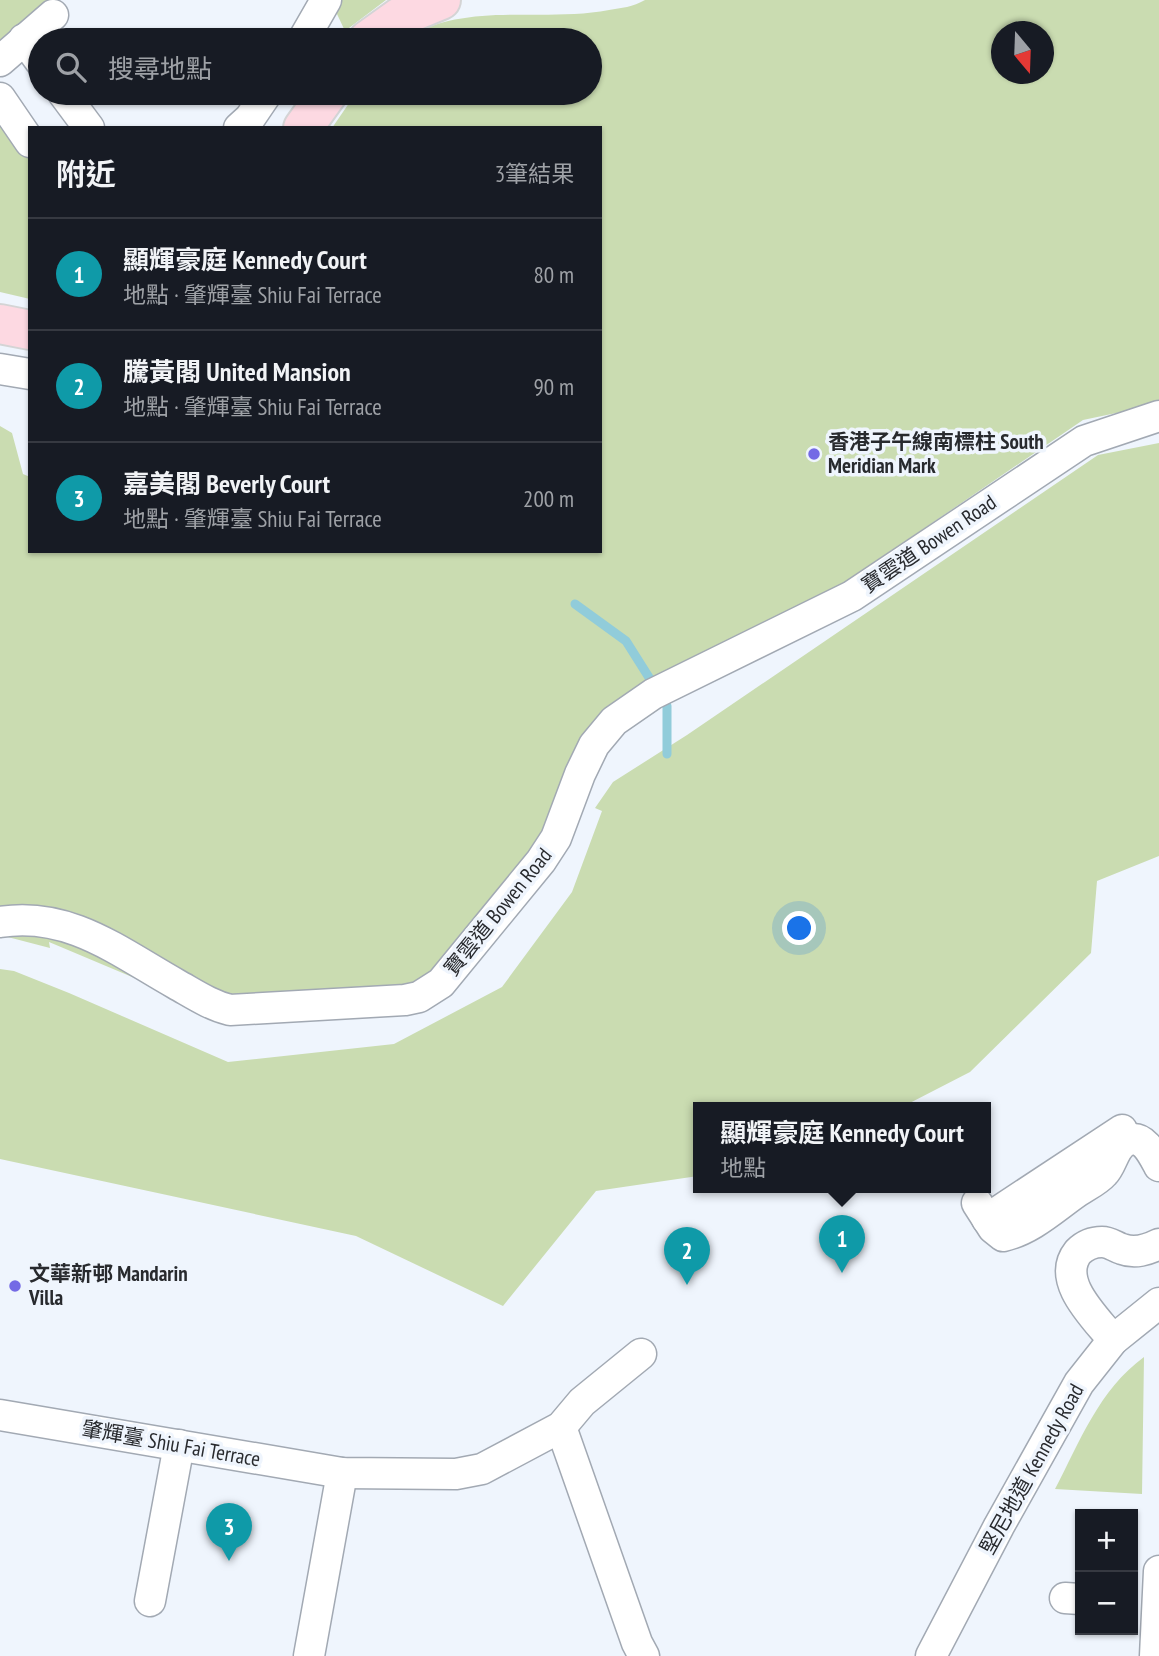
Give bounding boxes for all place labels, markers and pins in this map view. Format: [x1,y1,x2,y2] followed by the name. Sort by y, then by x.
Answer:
[828,428,1044,479] place label: 香港子午線南標柱 South Meridian Mark
[806,446,822,462] marker: 香港子午線南標柱 South Meridian Mark
[819,1215,865,1273] pin: 1
[664,1227,710,1285] pin: 2
[28,1260,188,1311] place label: 文華新邨 Mandarin Villa
[7,1278,23,1294] marker: 文華新邨 Mandarin Villa
[206,1503,252,1561] pin: 3

